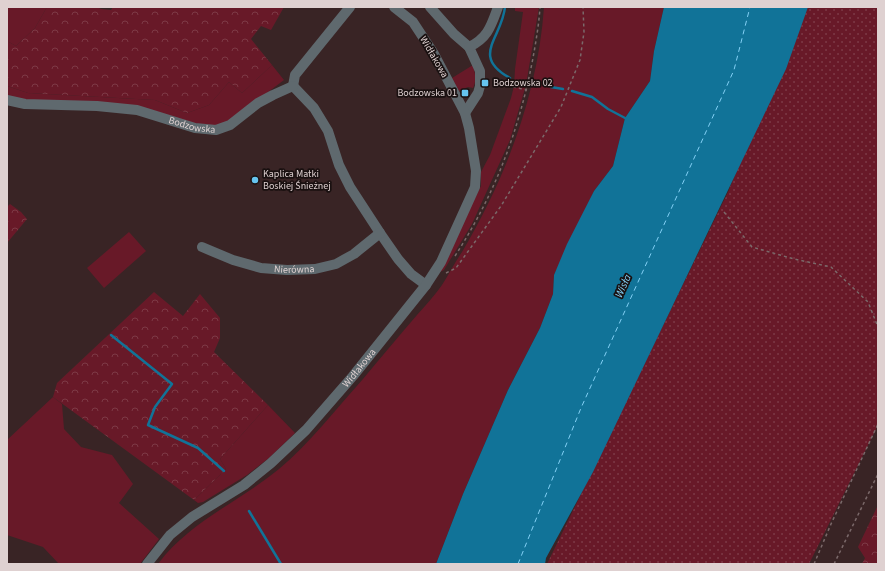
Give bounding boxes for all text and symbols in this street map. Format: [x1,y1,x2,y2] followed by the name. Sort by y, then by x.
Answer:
[416,34,452,80] street label: Widłakowa
[493,76,553,90] place label: Bodzowska 02
[480,78,490,88] marker: Bodzowska 02
[397,86,457,100] place label: Bodzowska 01
[460,88,470,98] marker: Bodzowska 01
[167,113,216,137] street label: Bodzowska
[263,167,331,193] place label: Kaplica Matki Boskiej Śnieżnej
[250,175,260,185] marker: Kaplica Matki Boskiej Śnieżnej
[273,262,315,277] street label: Nierówna
[611,272,635,300] water label: Wisła
[339,346,379,391] street label: Widłakowa

